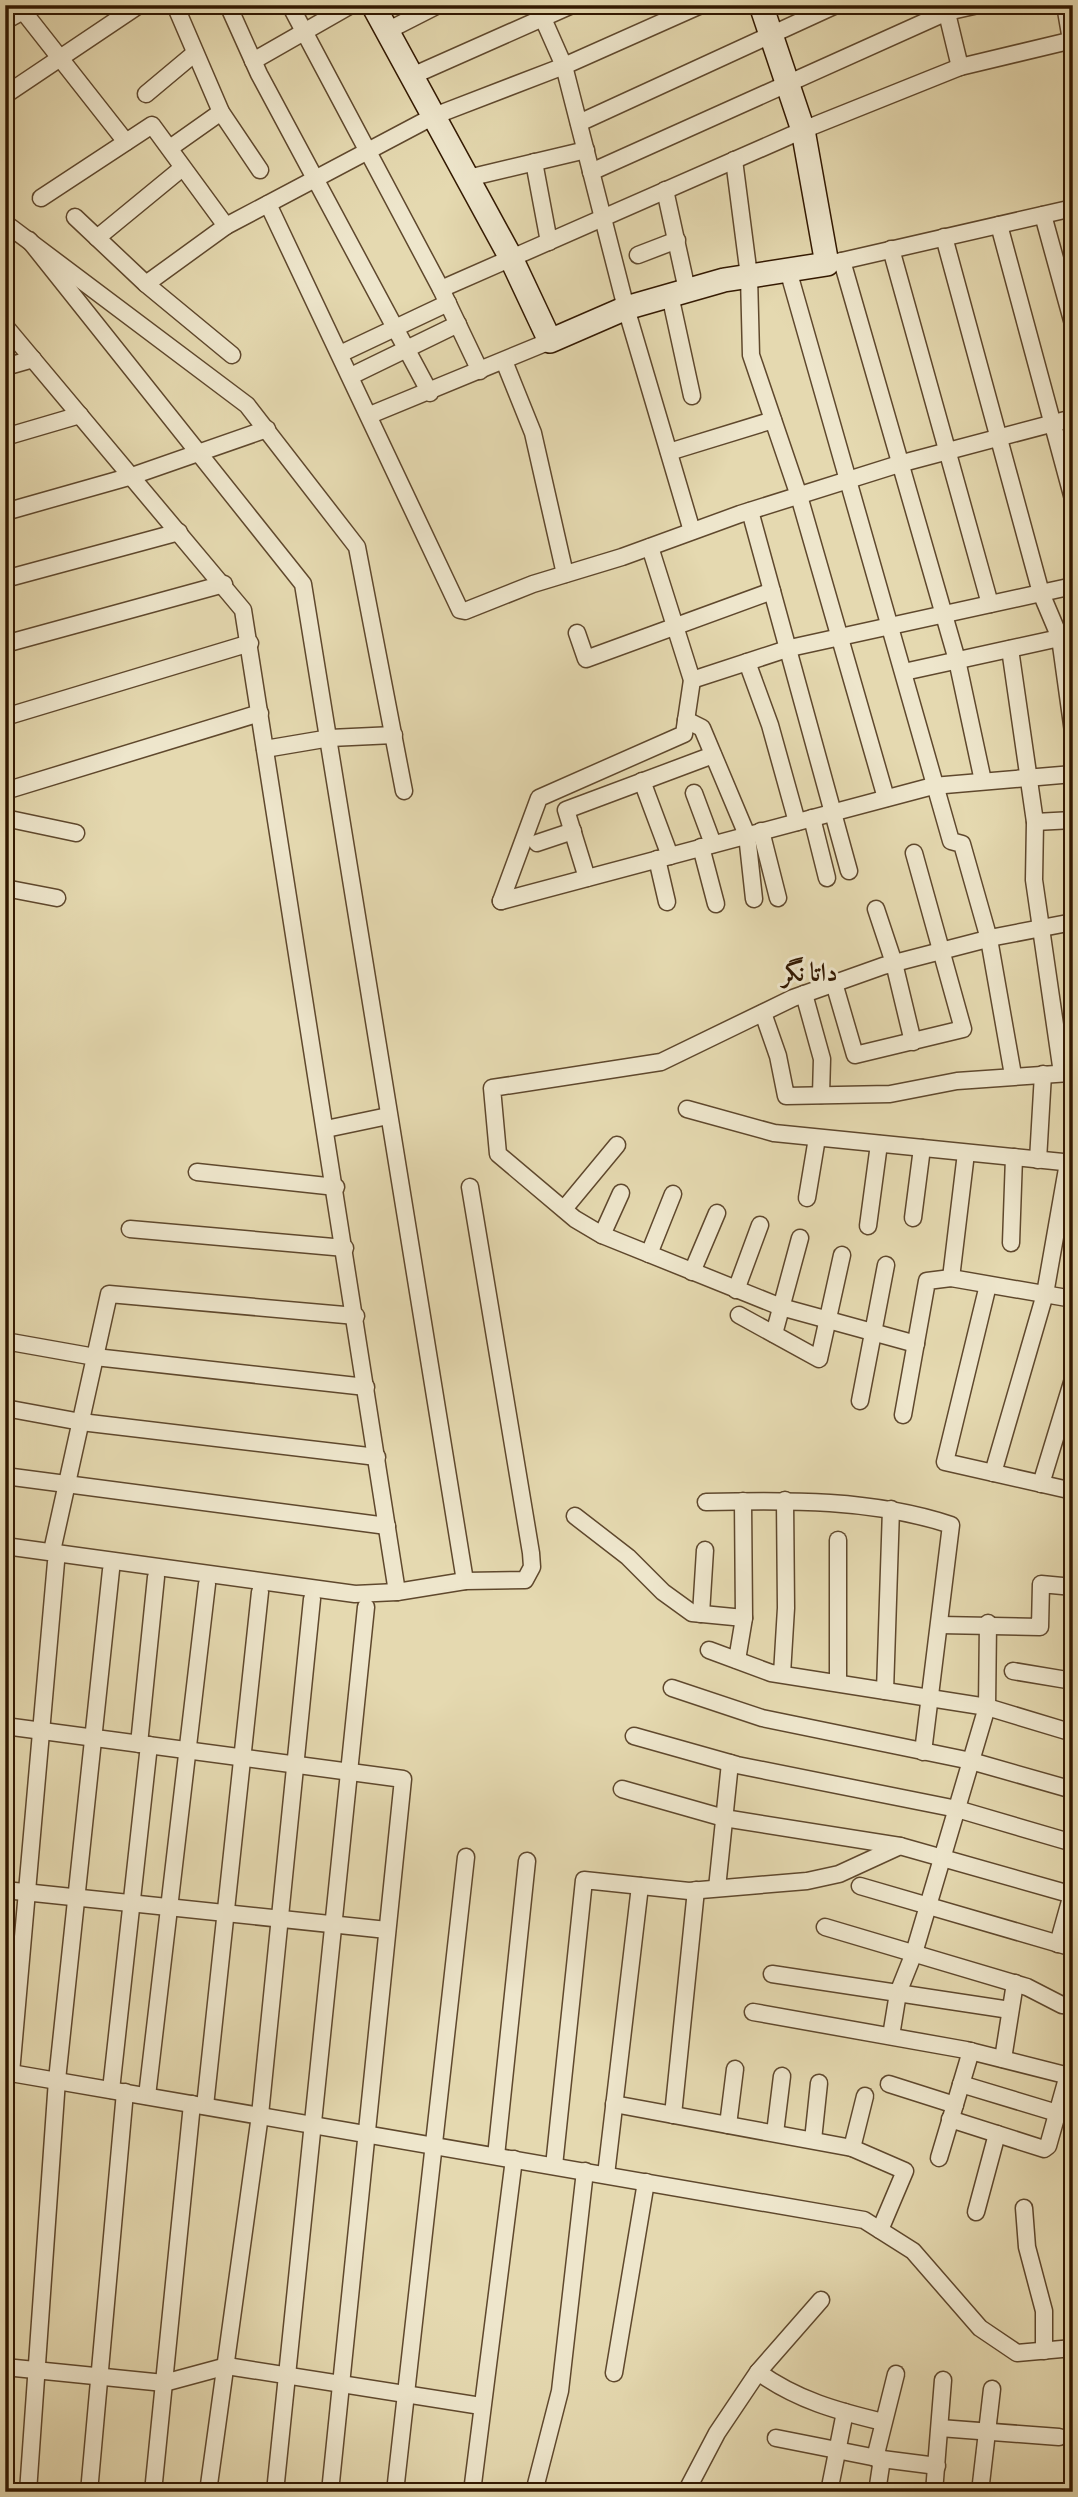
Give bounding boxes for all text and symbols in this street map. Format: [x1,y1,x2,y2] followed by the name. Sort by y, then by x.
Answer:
[779,956,838,992] district label: داتا نگر

